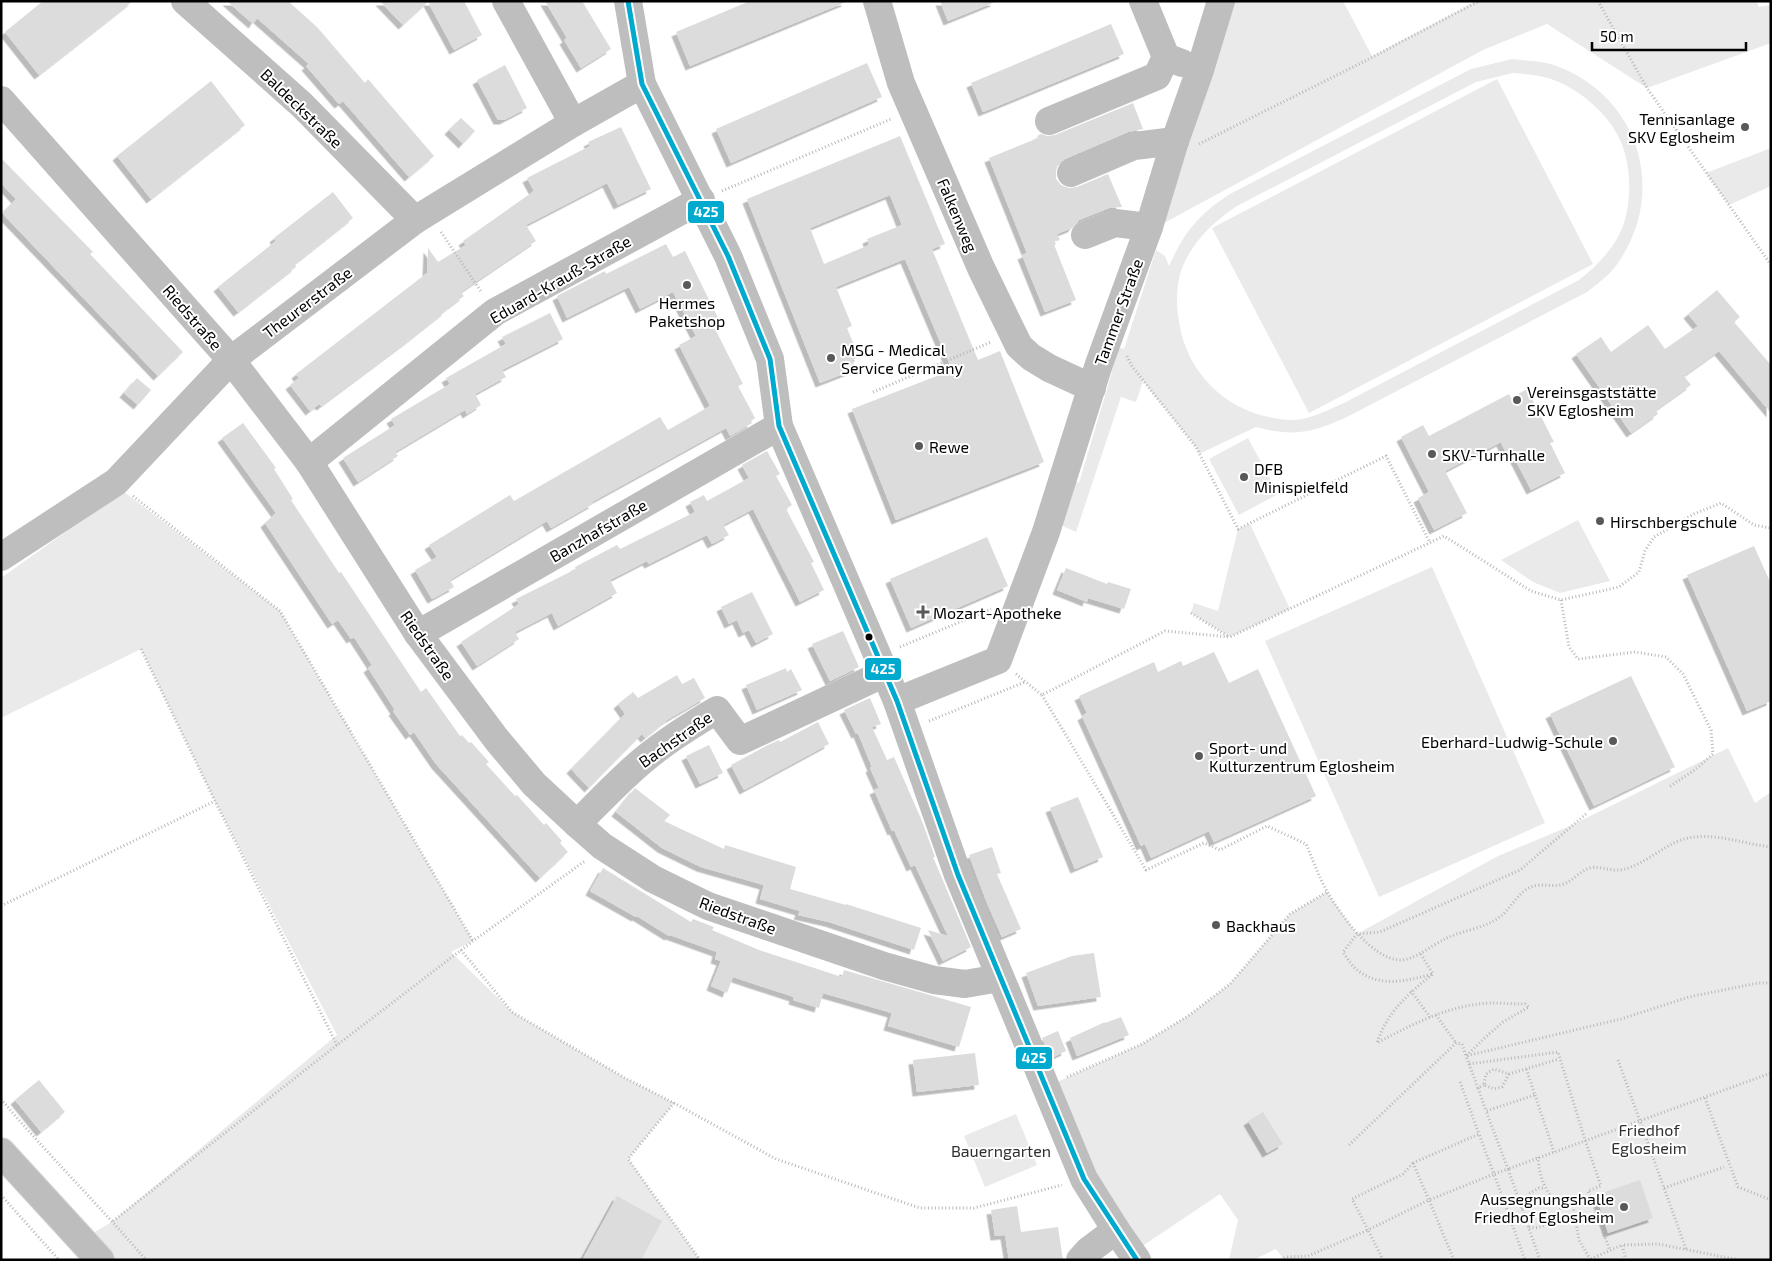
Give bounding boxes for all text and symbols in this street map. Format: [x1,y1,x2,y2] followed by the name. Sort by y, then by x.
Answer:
[1592,20,1746,52] scale bar
[1600,27,1634,45] text: 50 m
[257,64,347,152] street label: Baldeckstraße
[1628,109,1735,146] place label: Tennisanlage SKV Eglosheim
[1739,121,1751,133] marker: Tennisanlage SKV Eglosheim
[934,175,982,255] street label: Falkenweg
[687,200,725,224] line badge: 425
[694,203,719,220] text: 425
[486,231,634,327] street label: Eduard-Krauß-Straße
[1090,256,1146,368] street label: Tammer Straße
[259,262,355,342] street label: Theurerstraße
[681,279,693,291] marker: Hermes Paketshop
[159,280,227,354] street label: Riedstraße
[649,293,725,330] place label: Hermes Paketshop
[841,340,963,377] place label: MSG - Medical Service Germany
[825,352,837,364] marker: MSG - Medical Service Germany
[1527,382,1657,419] place label: Vereinsgaststätte SKV Eglosheim
[1511,394,1523,406] marker: Vereinsgaststätte SKV Eglosheim
[929,437,969,456] place label: Rewe
[913,440,925,452] marker: Rewe
[1442,445,1545,464] place label: SKV-Turnhalle
[1426,448,1438,460] marker: SKV-Turnhalle
[1254,459,1348,496] place label: DFB Minispielfeld
[1238,471,1250,483] marker: DFB Minispielfeld
[546,494,650,566] street label: Banzhafstraße
[1610,512,1737,531] place label: Hirschbergschule
[1594,515,1606,527] marker: Hirschbergschule
[933,603,1061,622] place label: Mozart-Apotheke
[917,606,929,618] marker: Mozart-Apotheke
[397,607,459,683] street label: Riedstraße
[864,632,874,642] unlabelled marker
[864,657,902,681] line badge: 425
[871,660,896,677] text: 425
[635,707,715,771] street label: Bachstraße
[1421,732,1603,751] place label: Eberhard-Ludwig-Schule
[1607,735,1619,747] marker: Eberhard-Ludwig-Schule
[1209,738,1395,775] place label: Sport- und Kulturzentrum Eglosheim
[1193,750,1205,762] marker: Sport- und Kulturzentrum Eglosheim
[697,892,779,938] street label: Riedstraße
[1226,916,1296,935] place label: Backhaus
[1210,919,1222,931] marker: Backhaus
[1015,1046,1053,1070] line badge: 425
[1022,1049,1047,1066] text: 425
[1611,1120,1687,1157] park label: Friedhof Eglosheim
[951,1141,1051,1160] park label: Bauerngarten
[1474,1189,1614,1226] place label: Aussegnungshalle Friedhof Eglosheim
[1618,1201,1630,1213] marker: Aussegnungshalle Friedhof Eglosheim

